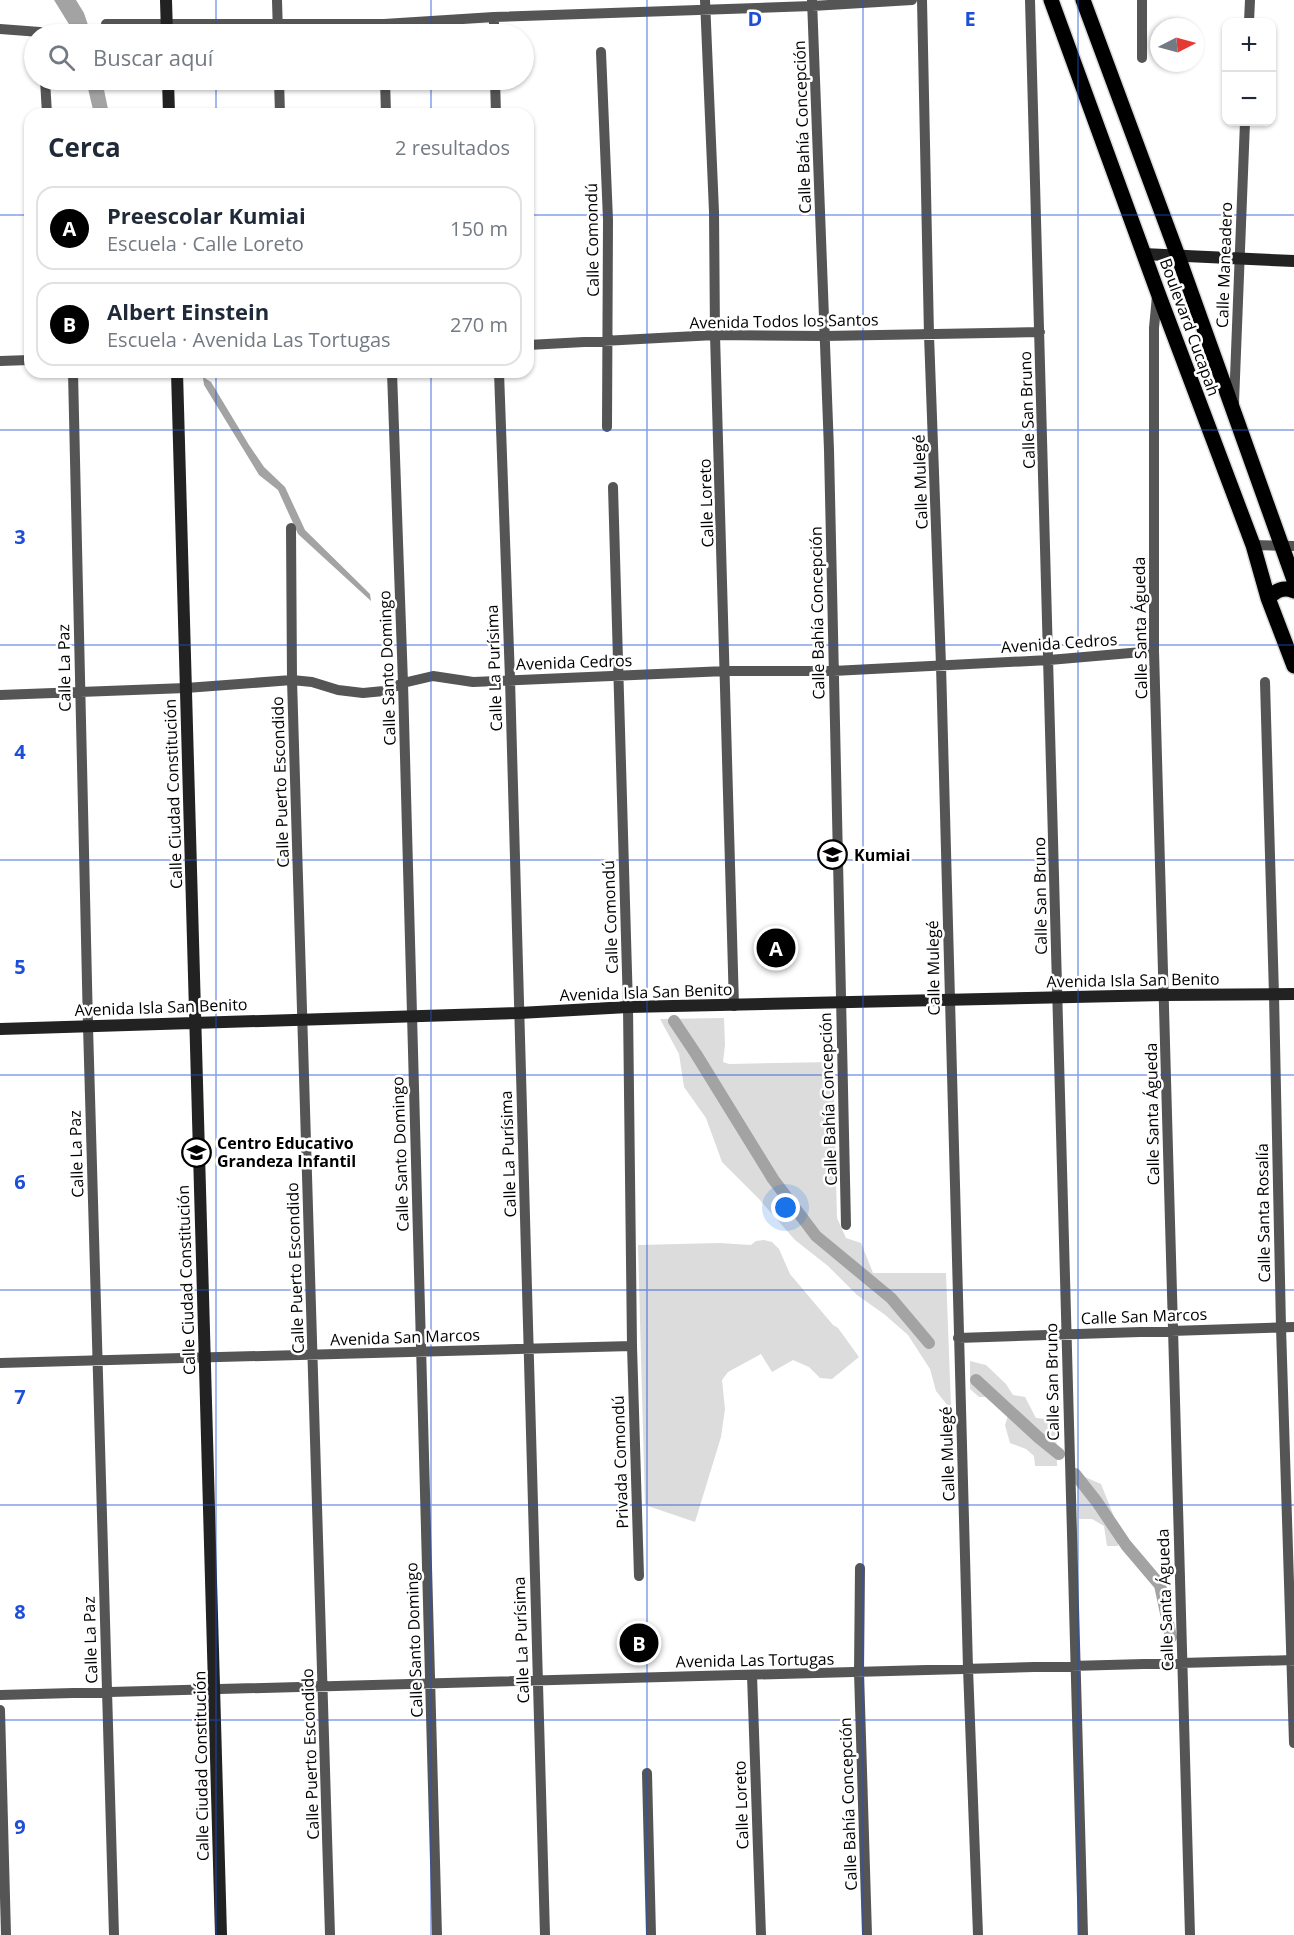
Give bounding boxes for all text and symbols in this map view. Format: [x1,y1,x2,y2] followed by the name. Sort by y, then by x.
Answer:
[748,5,762,32] text: D
[964,5,976,32] text: E
[1150,18,1204,72] north arrow
[1222,18,1276,126] map controls
[1222,18,1276,72] button: +
[24,24,534,90] search box
[788,40,816,214] street label: Calle Bahía Concepción
[45,41,78,74] icon: search
[93,42,213,72] text: Buscar aquí
[1222,72,1276,126] button: −
[48,129,121,165] text: Cerca
[395,134,510,161] text: 2 resultados
[580,183,604,297] street label: Calle Comondú
[107,200,306,230] text: Preescolar Kumiai
[1211,202,1237,328] street label: Calle Maneadero
[63,215,76,242] text: A
[450,215,508,242] text: 150 m
[107,230,304,257] text: Escuela · Calle Loreto
[1155,255,1225,399] street label: Boulevard Cucapah
[107,296,269,326] text: Albert Einstein
[689,308,879,334] street label: Avenida Todos los Santos
[63,311,76,338] text: B
[450,311,508,338] text: 270 m
[107,326,391,353] text: Escuela · Avenida Las Tortugas
[1014,351,1040,469] street label: Calle San Bruno
[907,434,933,530] street label: Calle Mulegé
[693,458,719,548] street label: Calle Loreto
[14,523,26,550] text: 3
[804,526,830,700] street label: Calle Bahía Concepción
[1128,556,1152,700] street label: Calle Santa Águeda
[373,590,401,746] street label: Calle Santo Domingo
[481,604,507,732] street label: Calle La Purísima
[52,624,76,712] street label: Calle La Paz
[1000,628,1118,658] street label: Avenida Cedros
[515,649,633,675] street label: Avenida Cedros
[266,696,294,868] street label: Calle Puerto Escondido
[159,699,187,889] street label: Calle Ciudad Constitución
[14,738,26,765] text: 4
[1028,837,1052,955] street label: Calle San Bruno
[817,839,849,871] school or university icon: Kumiai
[854,844,910,866] place label: Kumiai
[597,860,623,974] street label: Calle Comondú
[921,920,945,1016] street label: Calle Mulegé
[756,926,796,970] pin: A
[14,953,26,980] text: 5
[1046,967,1220,993] street label: Avenida Isla San Benito
[559,978,733,1006] street label: Avenida Isla San Benito
[74,993,248,1021] street label: Avenida Isla San Benito
[814,1012,842,1186] street label: Calle Bahía Concepción
[1140,1042,1164,1186] street label: Calle Santa Águeda
[386,1076,414,1232] street label: Calle Santo Domingo
[495,1090,521,1218] street label: Calle La Purísima
[63,1110,89,1198] street label: Calle La Paz
[217,1132,356,1172] place label: Centro Educativo Grandeza Infantil
[180,1136,212,1168] school or university icon: Centro Educativo Grandeza Infantil
[1251,1143,1275,1283] street label: Calle Santa Rosalía
[14,1168,26,1195] text: 6
[281,1182,309,1354] street label: Calle Puerto Escondido
[172,1185,200,1375] street label: Calle Ciudad Constitución
[771,1193,800,1222] your location
[1080,1303,1208,1329] street label: Calle San Marcos
[330,1323,480,1351] street label: Avenida San Marcos
[1040,1323,1064,1441] street label: Calle San Bruno
[14,1383,26,1410] text: 7
[607,1395,633,1529] street label: Privada Comondú
[934,1406,960,1502] street label: Calle Mulegé
[1152,1528,1178,1672] street label: Calle Santa Águeda
[400,1562,428,1718] street label: Calle Santo Domingo
[508,1576,534,1704] street label: Calle La Purísima
[77,1596,103,1684] street label: Calle La Paz
[14,1598,26,1625] text: 8
[620,1620,658,1666] pin: B
[676,1648,834,1672] street label: Avenida Las Tortugas
[296,1668,324,1840] street label: Calle Puerto Escondido
[188,1671,214,1861] street label: Calle Ciudad Constitución
[834,1717,862,1891] street label: Calle Bahía Concepción
[728,1760,754,1850] street label: Calle Loreto
[14,1813,26,1840] text: 9

